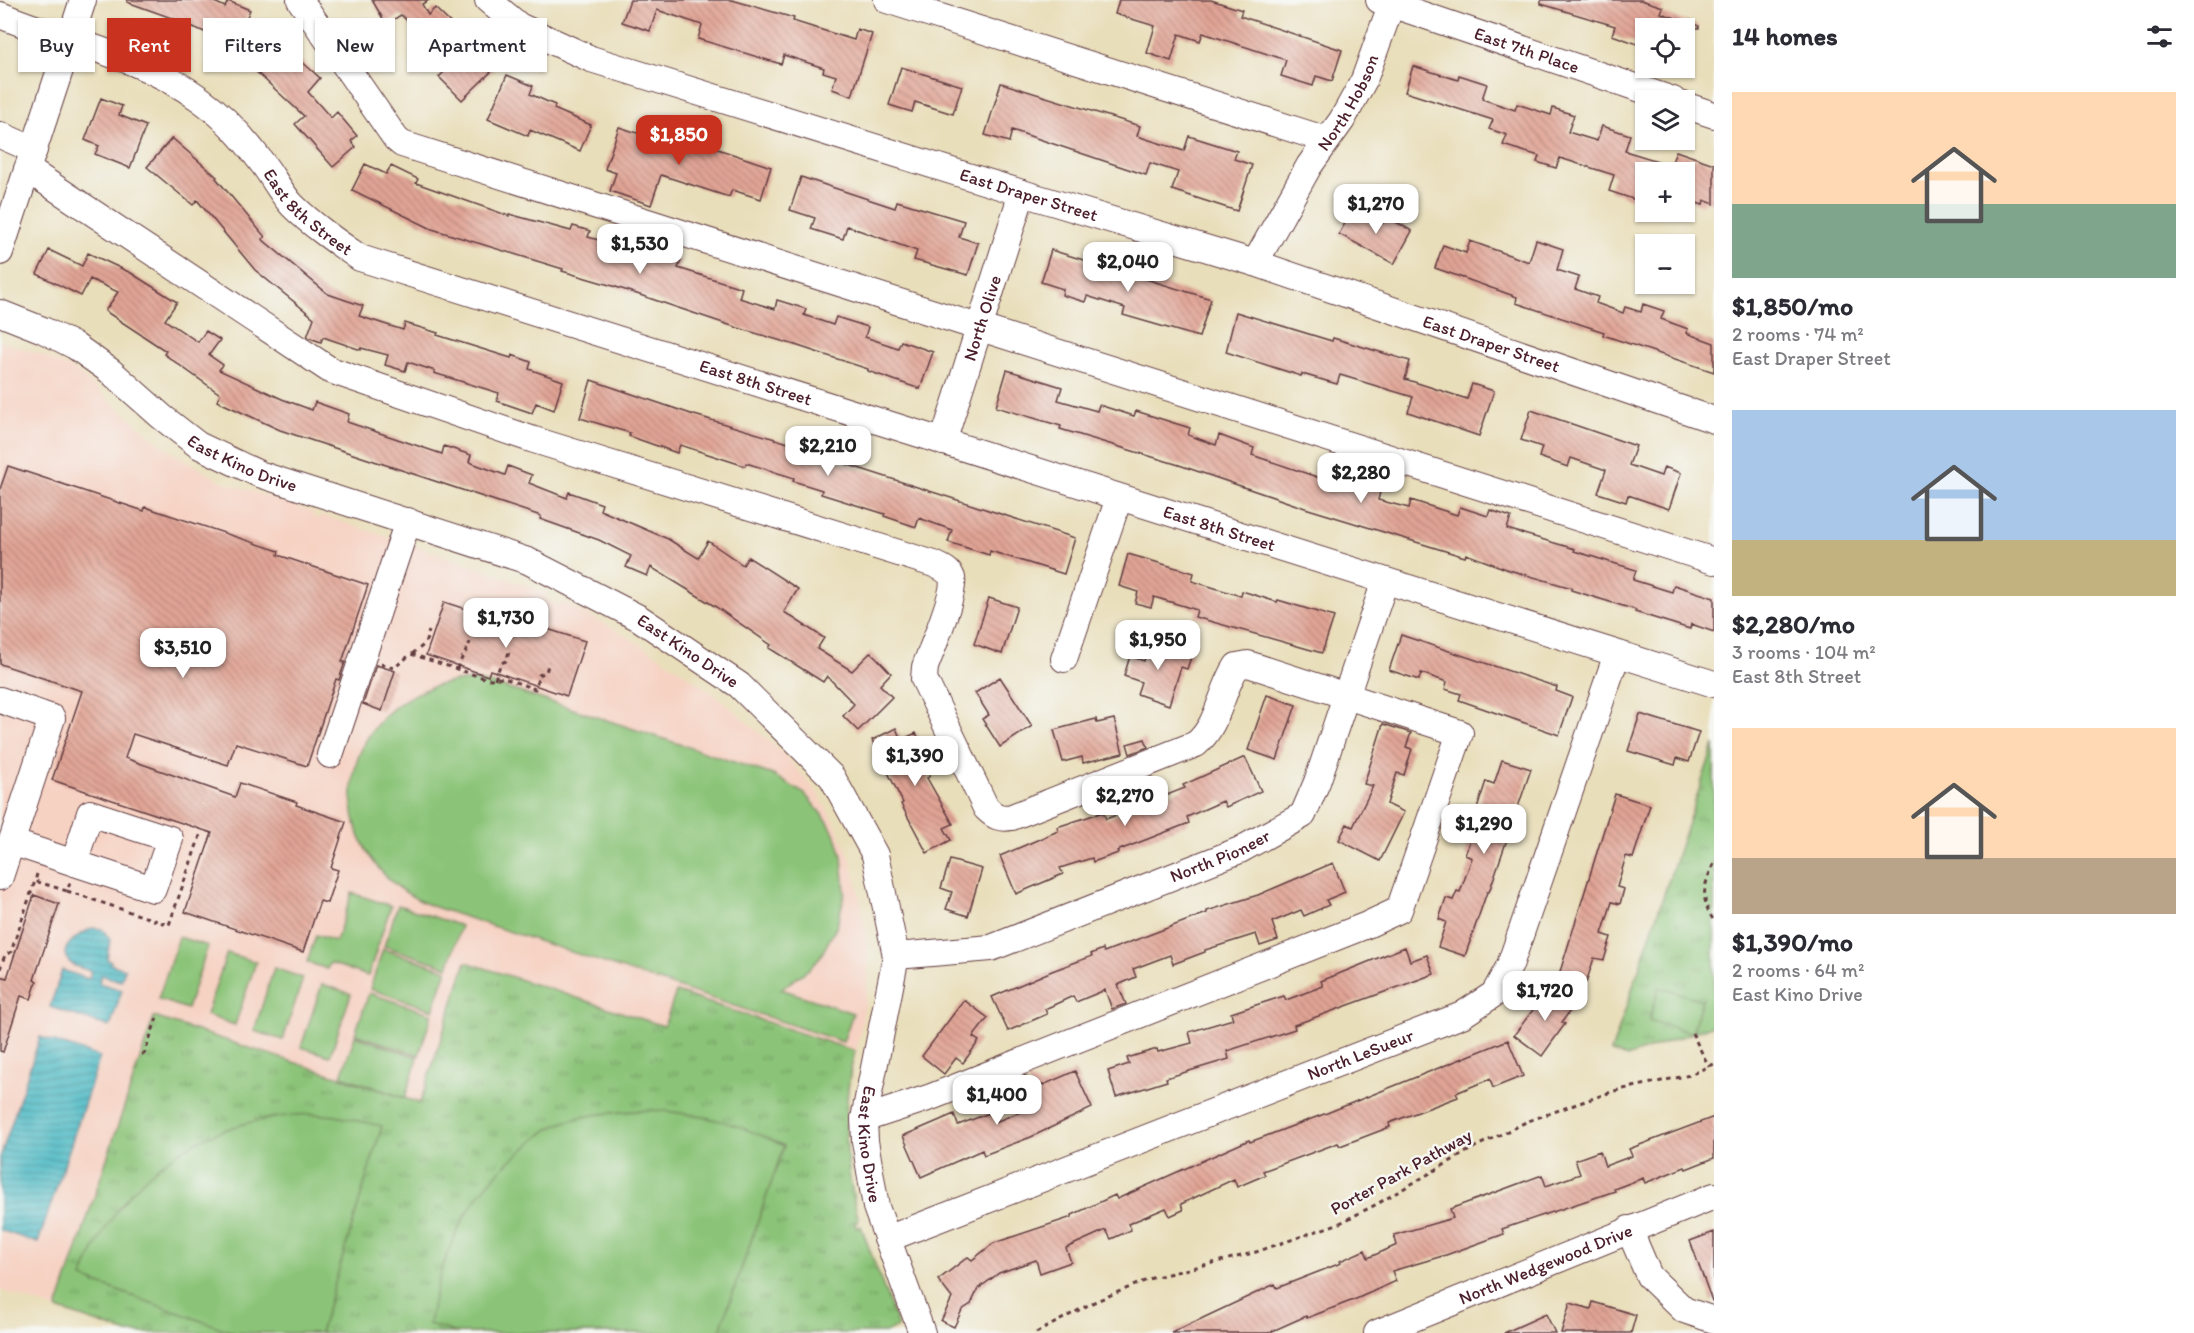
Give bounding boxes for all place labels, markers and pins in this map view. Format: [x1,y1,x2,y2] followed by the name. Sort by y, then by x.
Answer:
[630,115,728,166] pin: $1,850
[1327,184,1425,235] pin: $1,270
[591,224,689,275] pin: $1,530
[1079,242,1177,293] pin: $2,040
[779,426,877,477] pin: $2,210
[1312,453,1410,504] pin: $2,280
[457,598,555,649] pin: $1,730
[1109,620,1207,671] pin: $1,950
[134,628,232,679] pin: $3,510
[866,736,964,787] pin: $1,390
[1076,776,1174,827] pin: $2,270
[1435,804,1533,855] pin: $1,290
[1496,971,1594,1022] pin: $1,720
[948,1075,1046,1126] pin: $1,400

